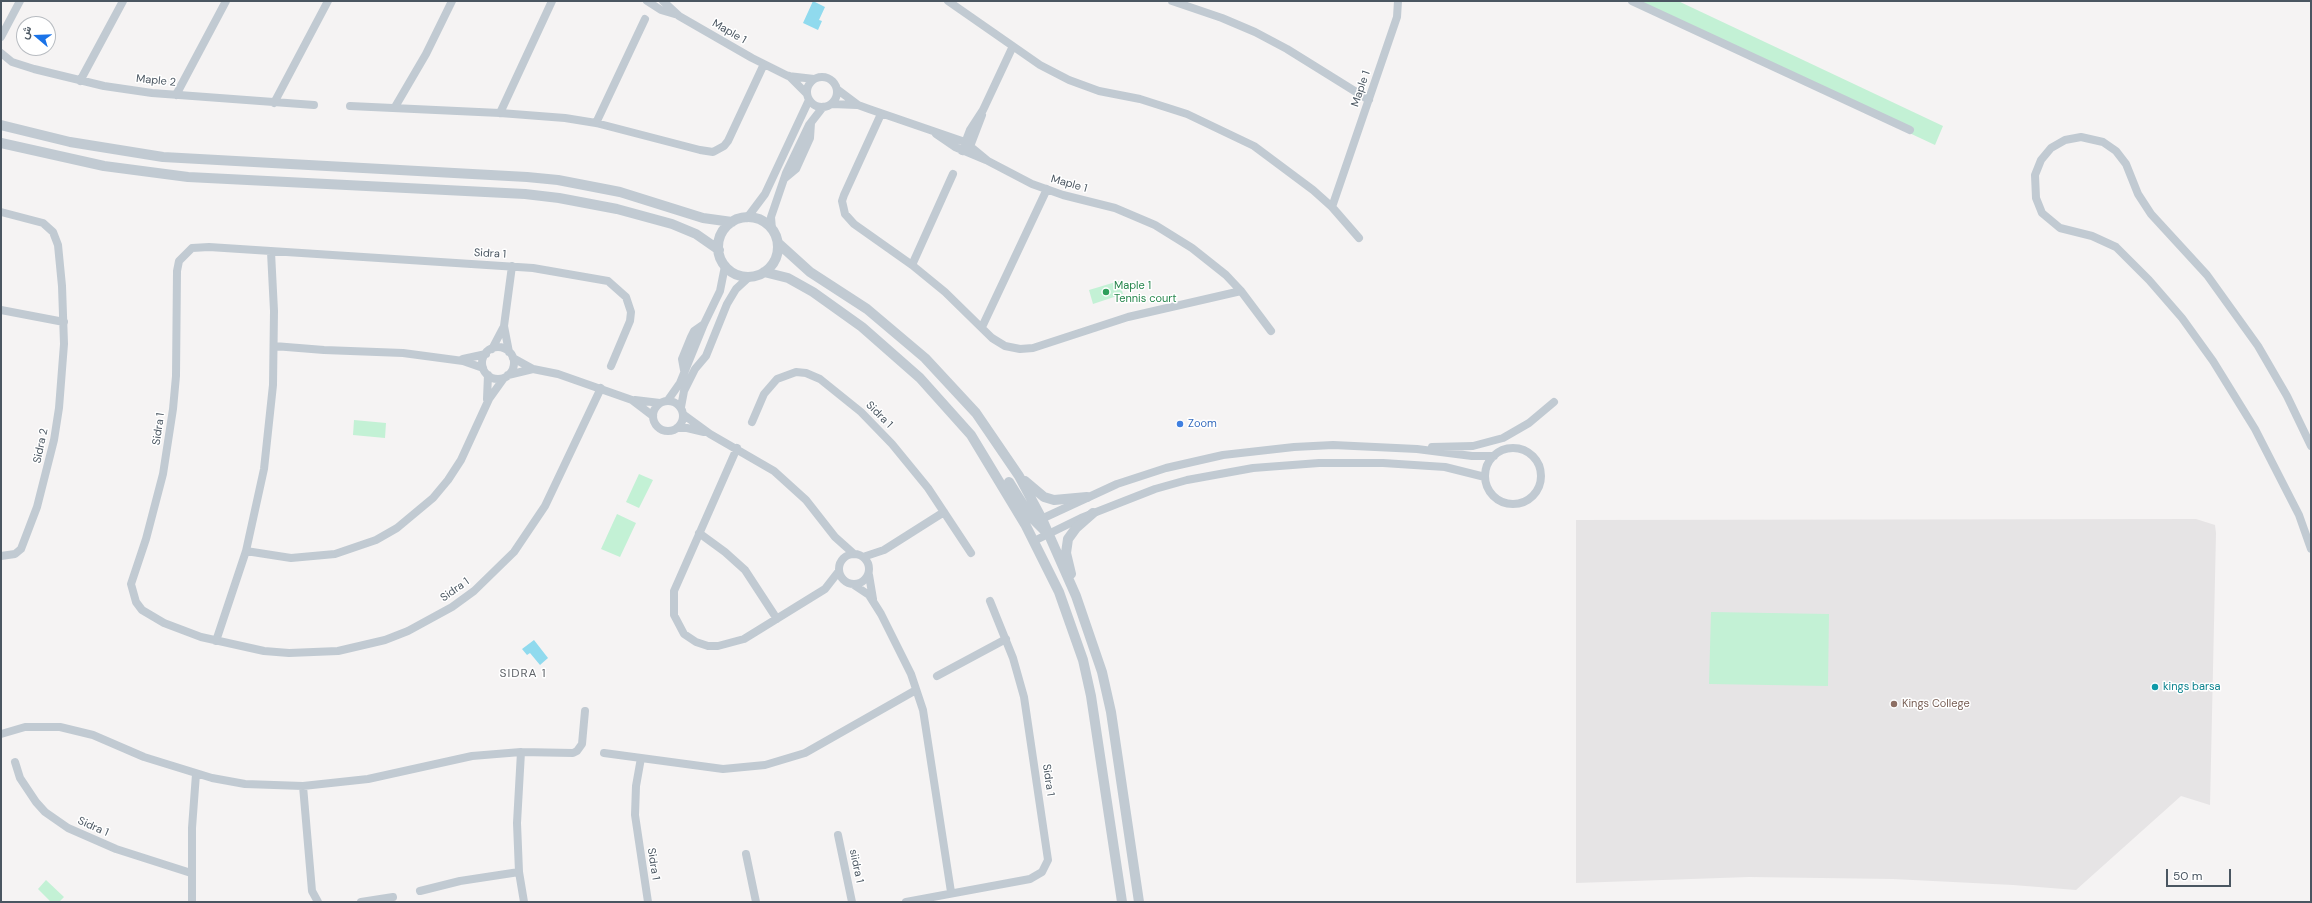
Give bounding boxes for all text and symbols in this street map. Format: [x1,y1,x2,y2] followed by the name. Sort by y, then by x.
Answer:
[16,16,56,56] north arrow
[710,17,748,47] street label: Maple 1
[17,24,34,41] text: ش
[1349,69,1373,109] street label: Maple 1
[135,72,177,90] street label: Maple 2
[1049,173,1089,195] street label: Maple 1
[474,247,506,261] street label: Sidra 1
[1114,279,1177,305] place label: Maple 1 Tennis court
[1101,287,1111,297] marker: Maple 1 Tennis court
[863,399,895,431] street label: Sidra 1
[150,412,168,446] street label: Sidra 1
[1188,417,1217,431] place label: Zoom
[1175,419,1185,429] marker: Zoom
[31,427,51,465] street label: Sidra 2
[438,575,472,605] street label: Sidra 1
[499,667,547,681] district label: SIDRA 1
[2163,680,2221,694] place label: kings barsa
[2150,682,2160,692] marker: kings barsa
[1902,697,1970,711] place label: Kings College
[1889,699,1899,709] marker: Kings College
[1039,763,1057,797] street label: Sidra 1
[76,814,110,840] street label: Sidra 1
[644,847,662,881] street label: Sidra 1
[846,848,866,884] street label: siidra 1
[2168,861,2233,887] scale bar
[2173,868,2202,884] text: 50 m

